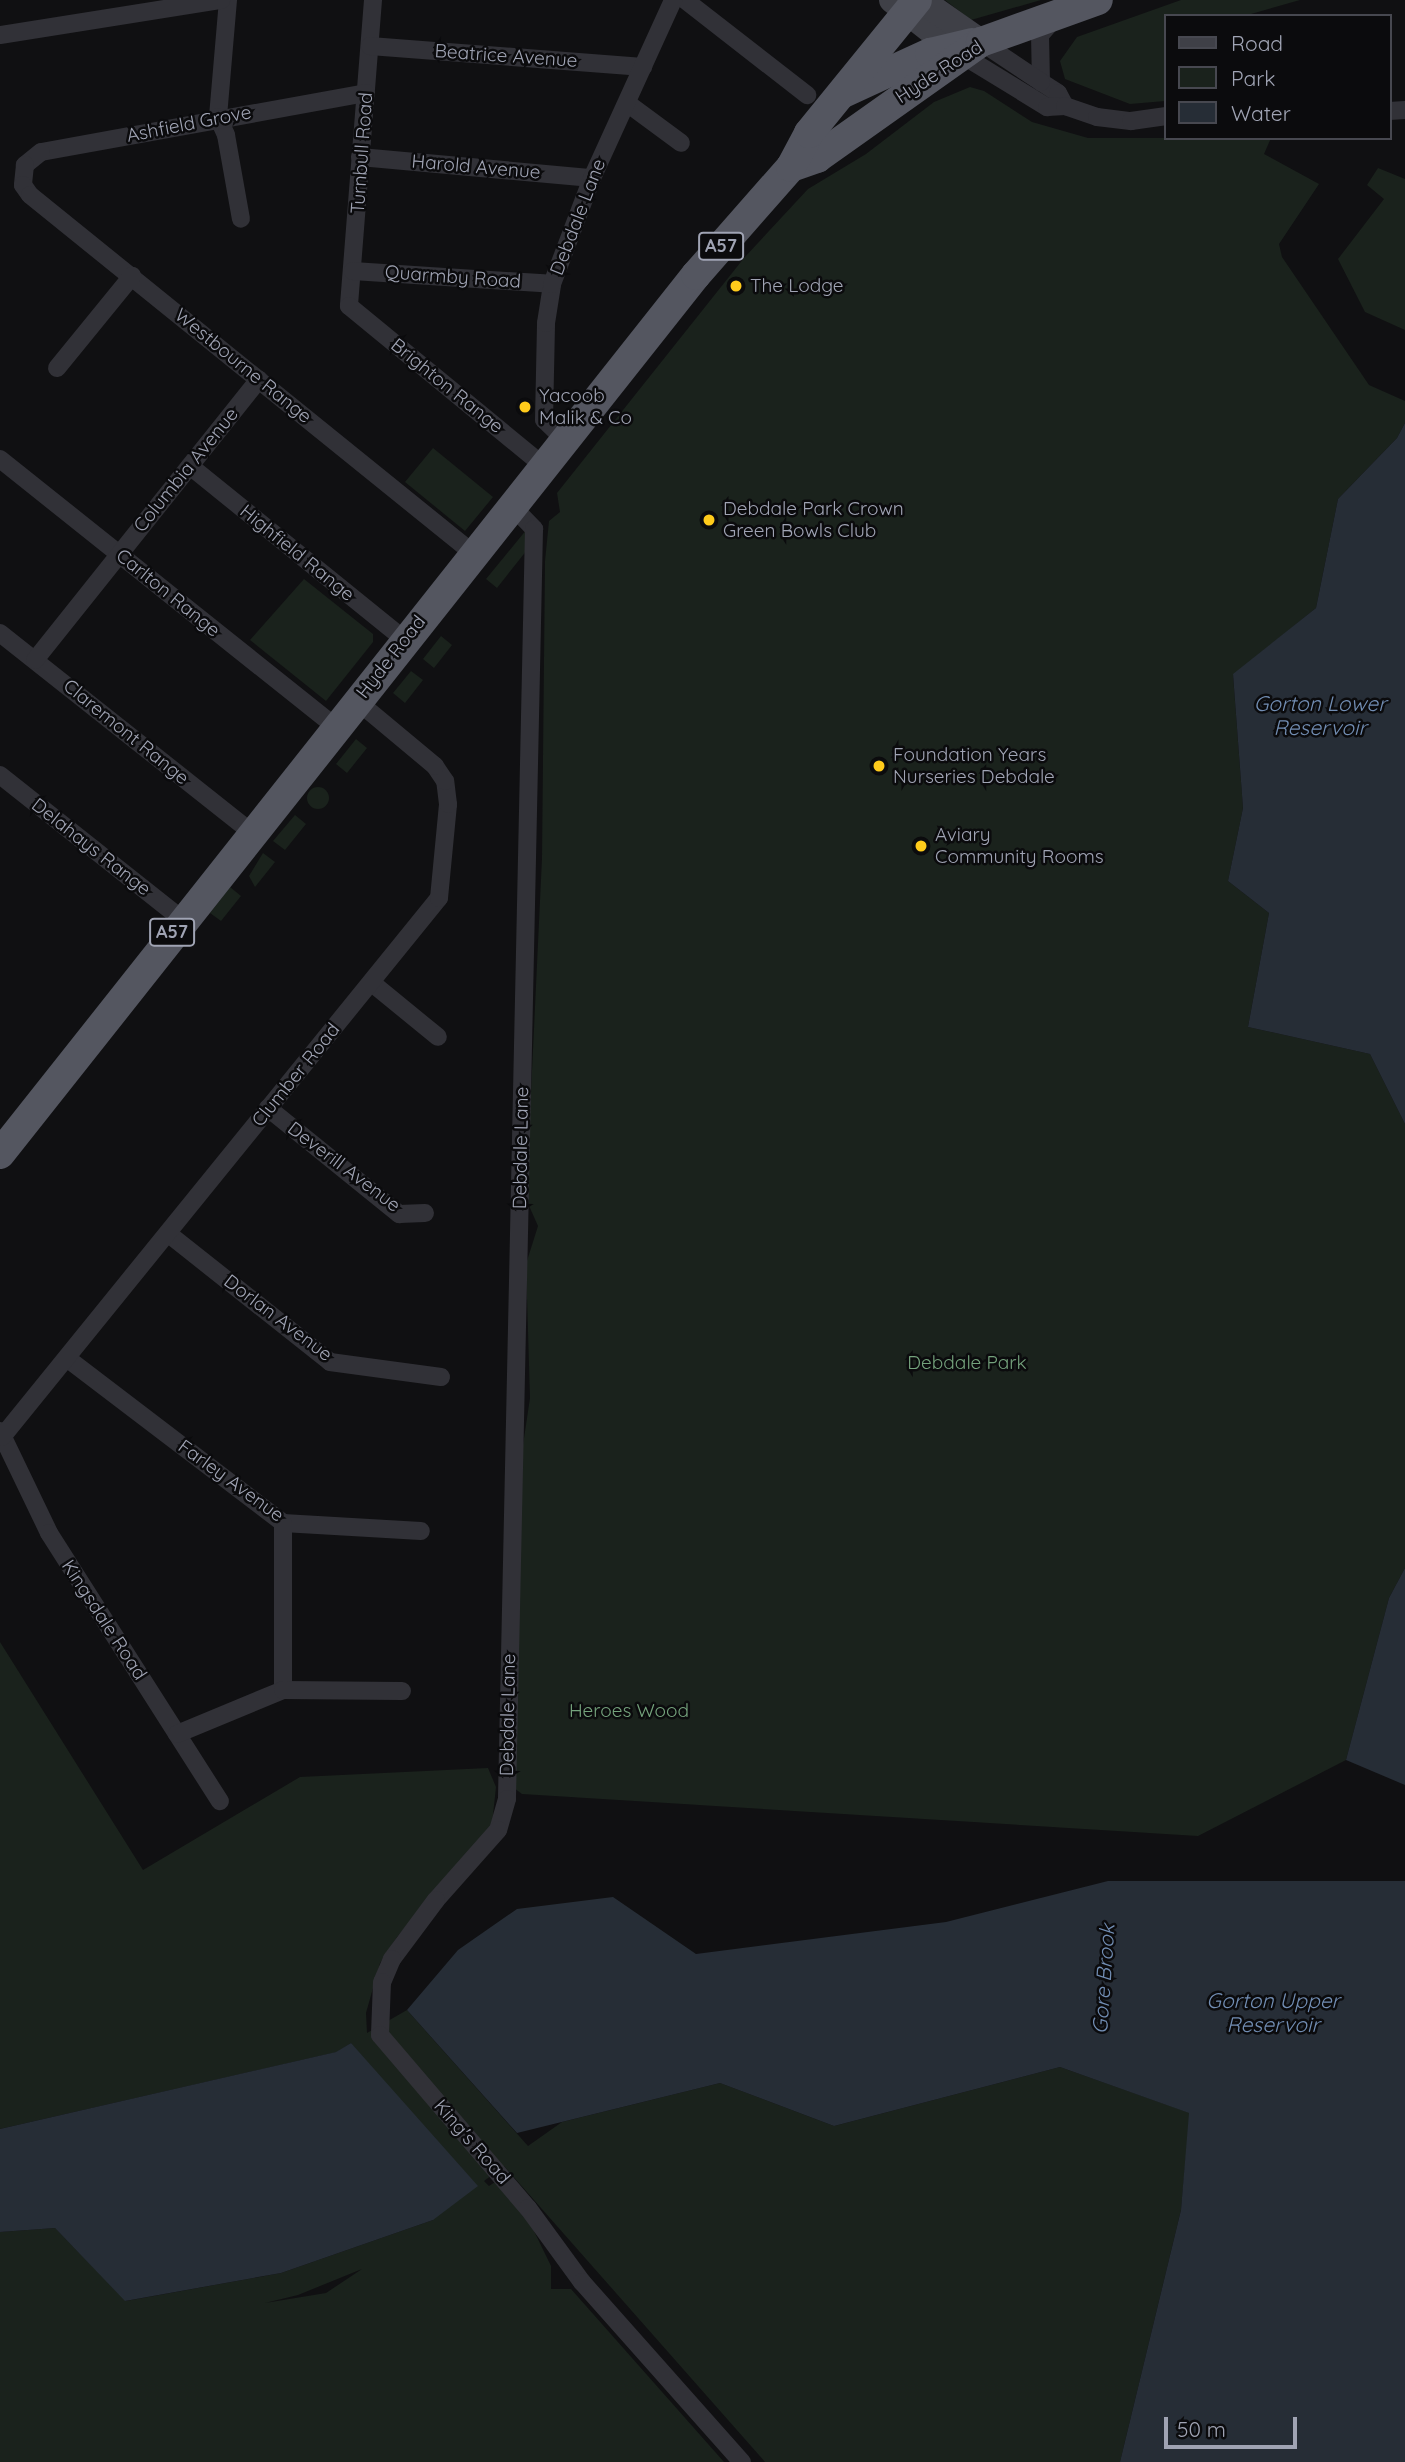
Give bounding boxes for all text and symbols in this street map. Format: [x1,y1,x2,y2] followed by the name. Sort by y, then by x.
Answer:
[1164,14,1391,140] legend
[1231,30,1283,56] text: Road
[891,35,987,109] street label: Hyde Road
[434,40,578,72] street label: Beatrice Avenue
[1231,65,1275,91] text: Park
[346,92,378,214] street label: Turnbull Road
[1231,100,1291,126] text: Water
[125,101,253,147] street label: Ashfield Grove
[411,150,541,184] street label: Harold Avenue
[545,156,611,278] street label: Debdale Lane
[696,232,746,260] road number: A57
[384,261,522,293] street label: Quarmby Road
[750,275,843,297] place label: The Lodge
[728,278,744,294] marker: The Lodge
[170,304,316,428] street label: Westbourne Range
[386,334,508,438] street label: Brighton Range
[539,385,632,429] place label: Yacoob Malik & Co
[517,399,533,415] marker: Yacoob Malik & Co
[129,403,243,537] street label: Columbia Avenue
[723,498,904,542] place label: Debdale Park Crown Green Bowls Club
[235,500,359,606] street label: Highfield Range
[701,512,717,528] marker: Debdale Park Crown Green Bowls Club
[111,544,225,642] street label: Carlton Range
[352,611,430,703] street label: Hyde Road
[59,674,193,790] street label: Claremont Range
[1254,690,1386,740] water label: Gorton Lower Reservoir
[893,744,1055,788] place label: Foundation Years Nurseries Debdale
[871,758,887,774] marker: Foundation Years Nurseries Debdale
[27,793,155,901] street label: Delahays Range
[935,824,1104,868] place label: Aviary Community Rooms
[913,838,929,854] marker: Aviary Community Rooms
[148,917,196,946] road number: A57
[247,1019,345,1131] street label: Clumber Road
[509,1087,533,1209] street label: Debdale Lane
[283,1117,405,1217] street label: Deverill Avenue
[219,1270,337,1366] street label: Dorlan Avenue
[907,1352,1027,1374] park label: Debdale Park
[174,1435,288,1527] street label: Farley Avenue
[57,1556,151,1684] street label: Kingsdale Road
[496,1654,520,1776] street label: Debdale Lane
[569,1700,689,1722] park label: Heroes Wood
[1087,1923,1119,2035] water label: Gore Brook
[1206,1987,1340,2037] water label: Gorton Upper Reservoir
[429,2095,515,2189] street label: King's Road
[1167,2402,1300,2446] scale bar
[1177,2416,1226,2442] text: 50 m

